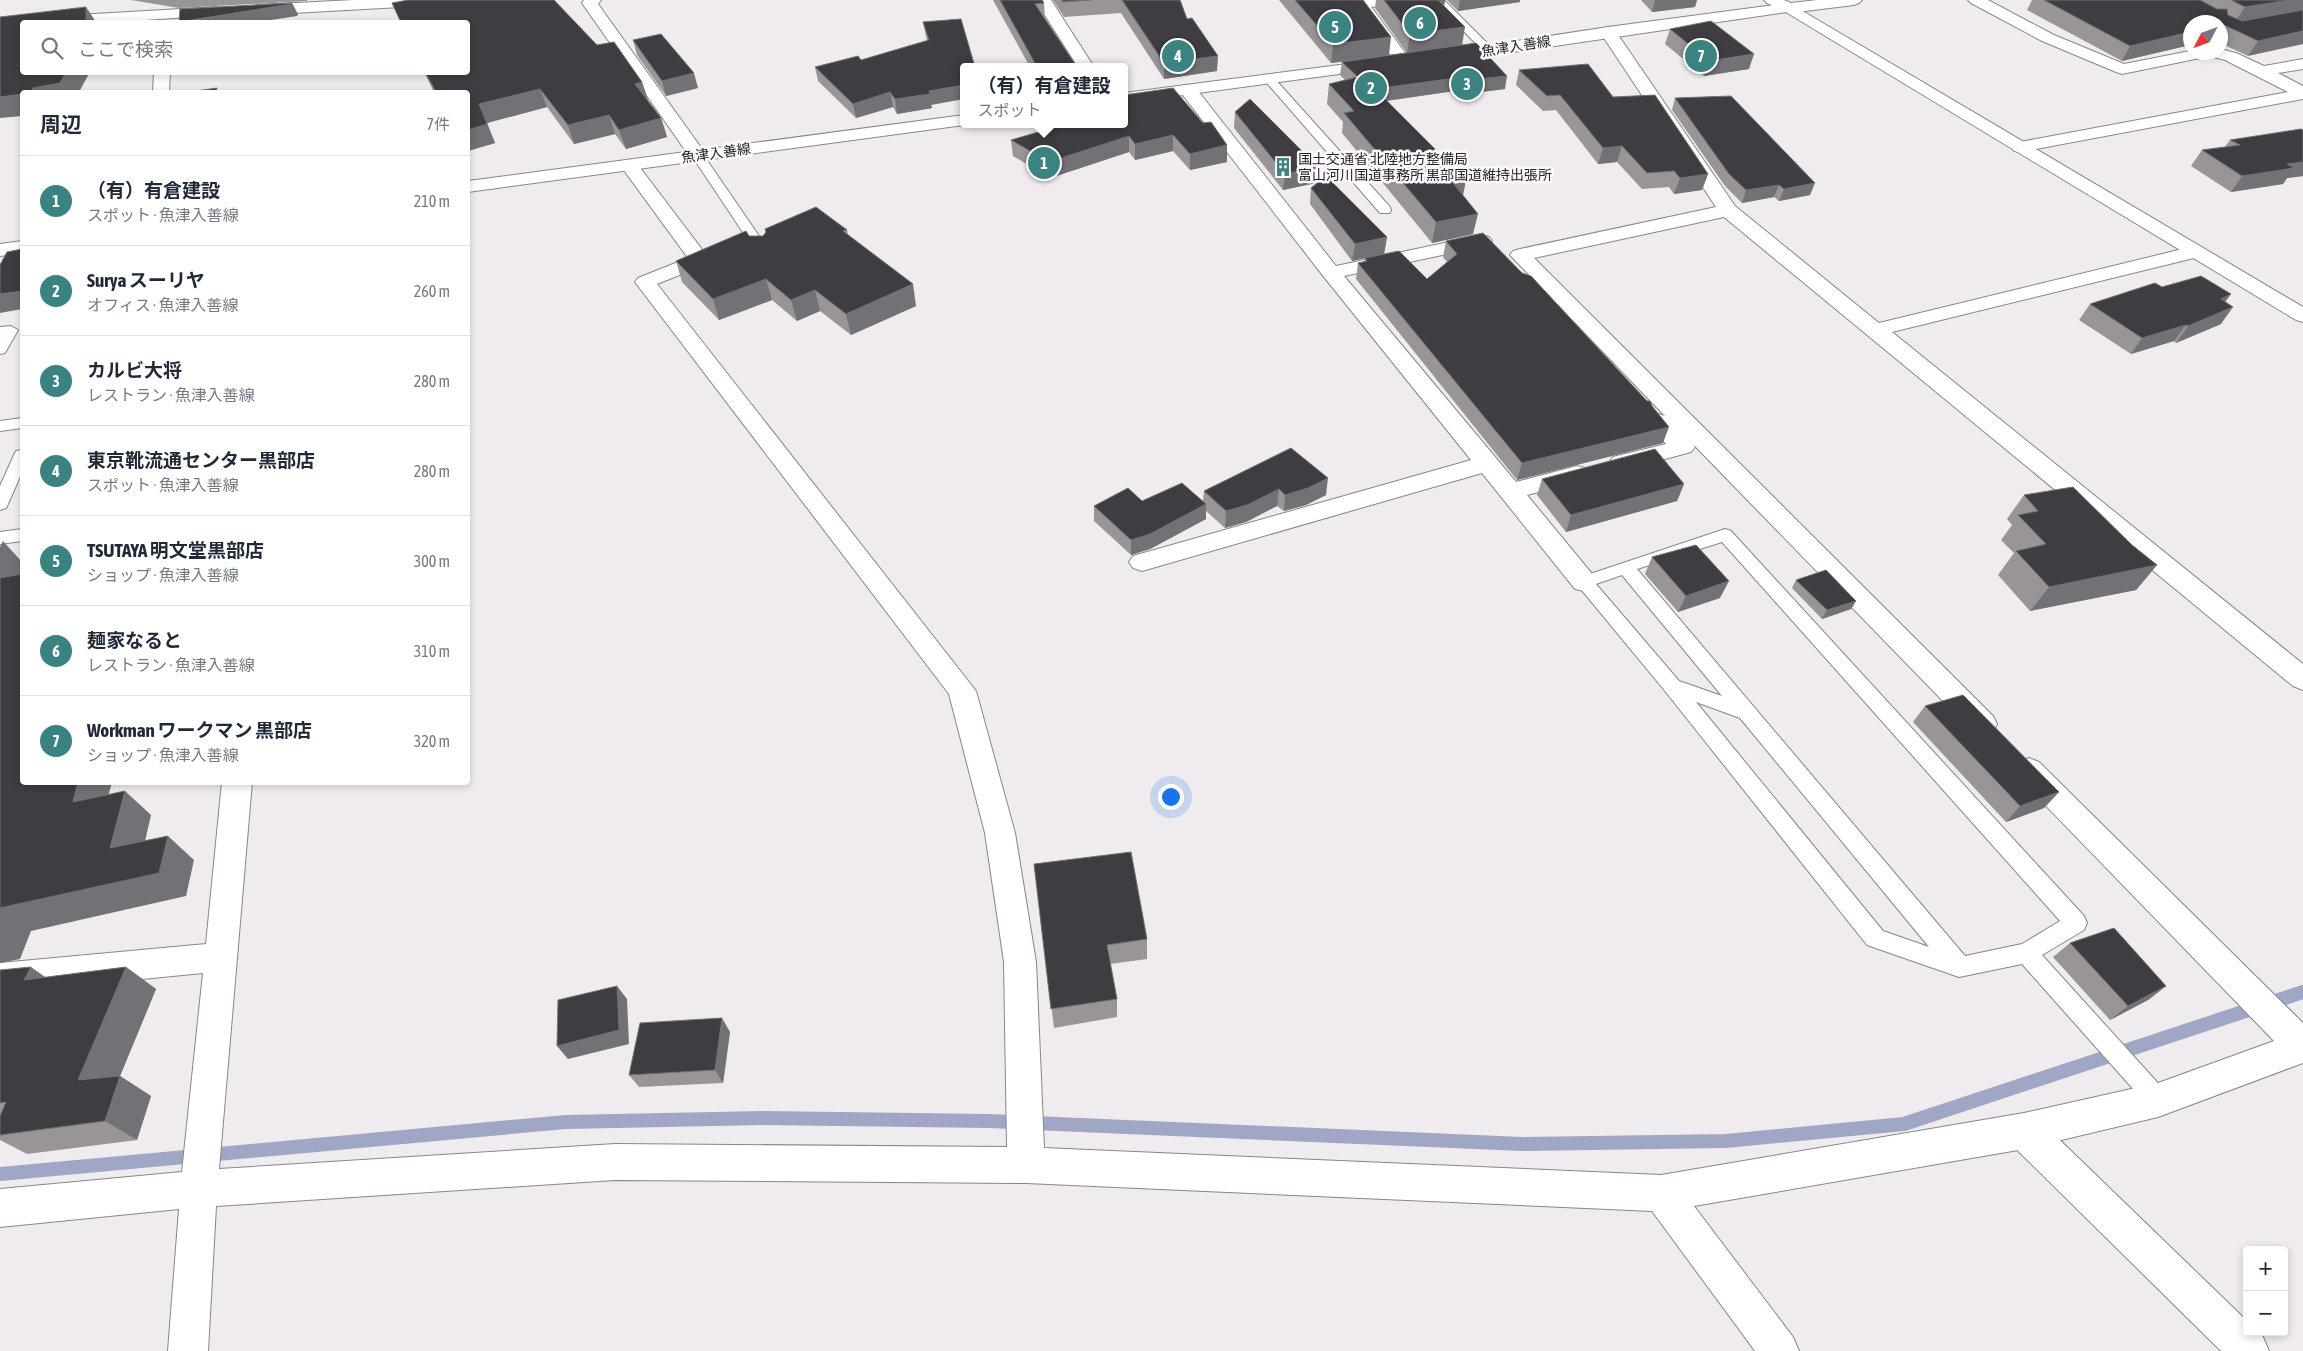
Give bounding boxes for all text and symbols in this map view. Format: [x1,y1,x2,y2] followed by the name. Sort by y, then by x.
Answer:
[1404,4,1436,42] pin: 6
[1319,8,1351,46] pin: 5
[2183,15,2228,60] north arrow
[20,20,470,75] search box
[1480,33,1552,59] street label: 魚津入善線
[38,34,66,62] icon: search
[1162,37,1194,75] pin: 4
[1685,37,1717,75] pin: 7
[78,38,173,60] text: ここで検索
[960,63,1128,128] popup
[1451,65,1483,103] pin: 3
[1355,69,1387,107] pin: 2
[977,74,1111,96] text: （有）有倉建設
[977,101,1042,119] text: スポット
[40,112,82,136] text: 周辺
[426,115,450,133] text: 7件
[680,140,752,166] street label: 魚津入善線
[1028,144,1060,182] pin: 1
[1298,151,1552,183] place label: 国土交通省 北陸地方整備局 富山河川国道事務所 黒部国道維持出張所
[1272,156,1294,178] building icon: 国土交通省 北陸地方整備局 富山河川国道事務所 黒部国道維持出張所
[87,179,220,201] text: （有）有倉建設
[52,192,60,210] text: 1
[414,192,450,210] text: 210 m
[87,206,239,224] text: スポット · 魚津入善線
[87,269,205,291] text: Surya スーリヤ
[52,282,60,300] text: 2
[414,282,450,300] text: 260 m
[87,296,239,314] text: オフィス · 魚津入善線
[87,359,182,381] text: カルビ大将
[52,372,60,390] text: 3
[414,372,450,390] text: 280 m
[87,386,255,404] text: レストラン · 魚津入善線
[87,449,315,471] text: 東京靴流通センター黒部店
[52,462,60,480] text: 4
[414,462,450,480] text: 280 m
[87,476,239,494] text: スポット · 魚津入善線
[87,539,264,561] text: TSUTAYA 明文堂黒部店
[52,552,60,570] text: 5
[414,552,450,570] text: 300 m
[87,566,239,584] text: ショップ · 魚津入善線
[87,629,182,651] text: 麺家なると
[52,642,60,660] text: 6
[414,642,450,660] text: 310 m
[87,656,255,674] text: レストラン · 魚津入善線
[87,719,312,741] text: Workman ワークマン 黒部店
[52,732,60,750] text: 7
[414,732,450,750] text: 320 m
[87,746,239,764] text: ショップ · 魚津入善線
[1158,784,1184,810] your location
[2243,1246,2288,1336] map controls
[2243,1246,2288,1291] button: +
[2243,1291,2288,1336] button: −

